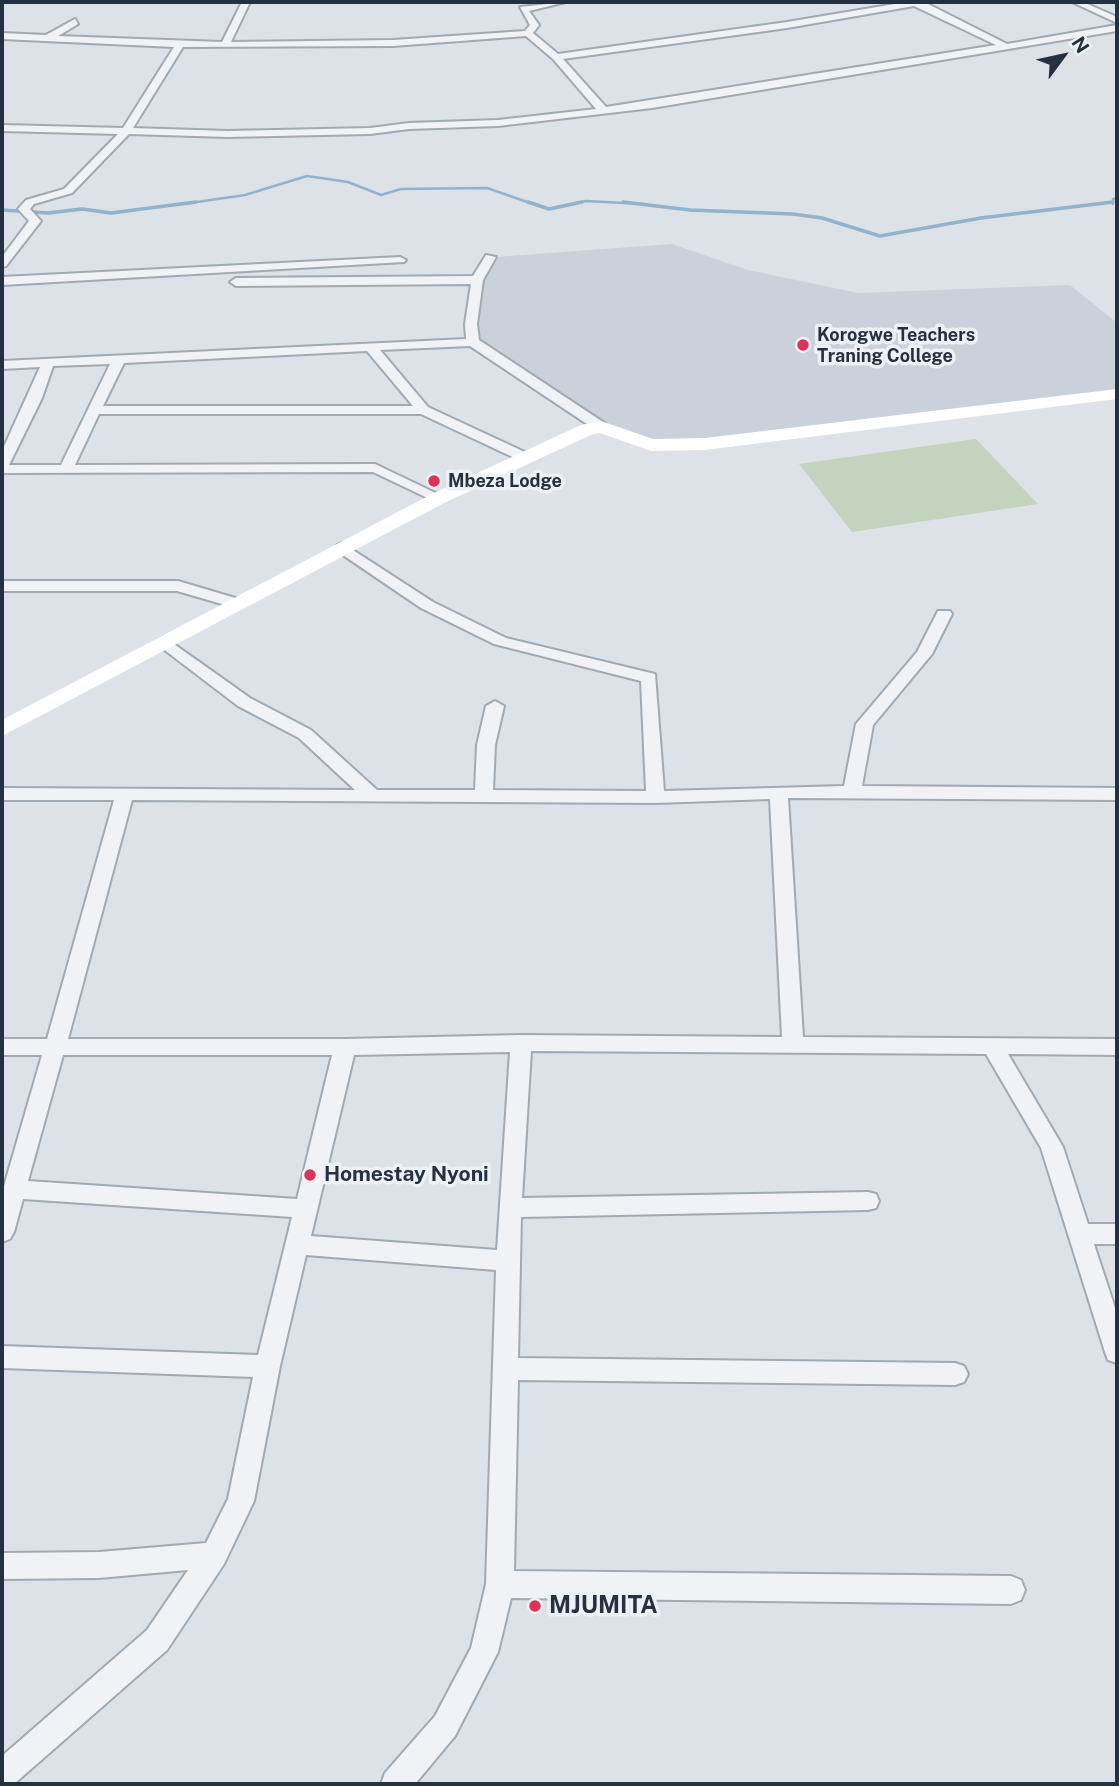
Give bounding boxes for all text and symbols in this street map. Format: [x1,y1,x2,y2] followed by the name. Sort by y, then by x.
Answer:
[1028,21,1098,91] north arrow
[1067,32,1094,57] text: N
[817,324,975,366] place label: Korogwe Teachers Traning College
[795,337,811,353] marker: Korogwe Teachers Traning College
[448,470,562,492] place label: Mbeza Lodge
[426,473,442,489] marker: Mbeza Lodge
[324,1162,489,1188] place label: Homestay Nyoni
[302,1167,318,1183] marker: Homestay Nyoni
[549,1592,658,1620] place label: MJUMITA
[527,1598,543,1614] marker: MJUMITA

